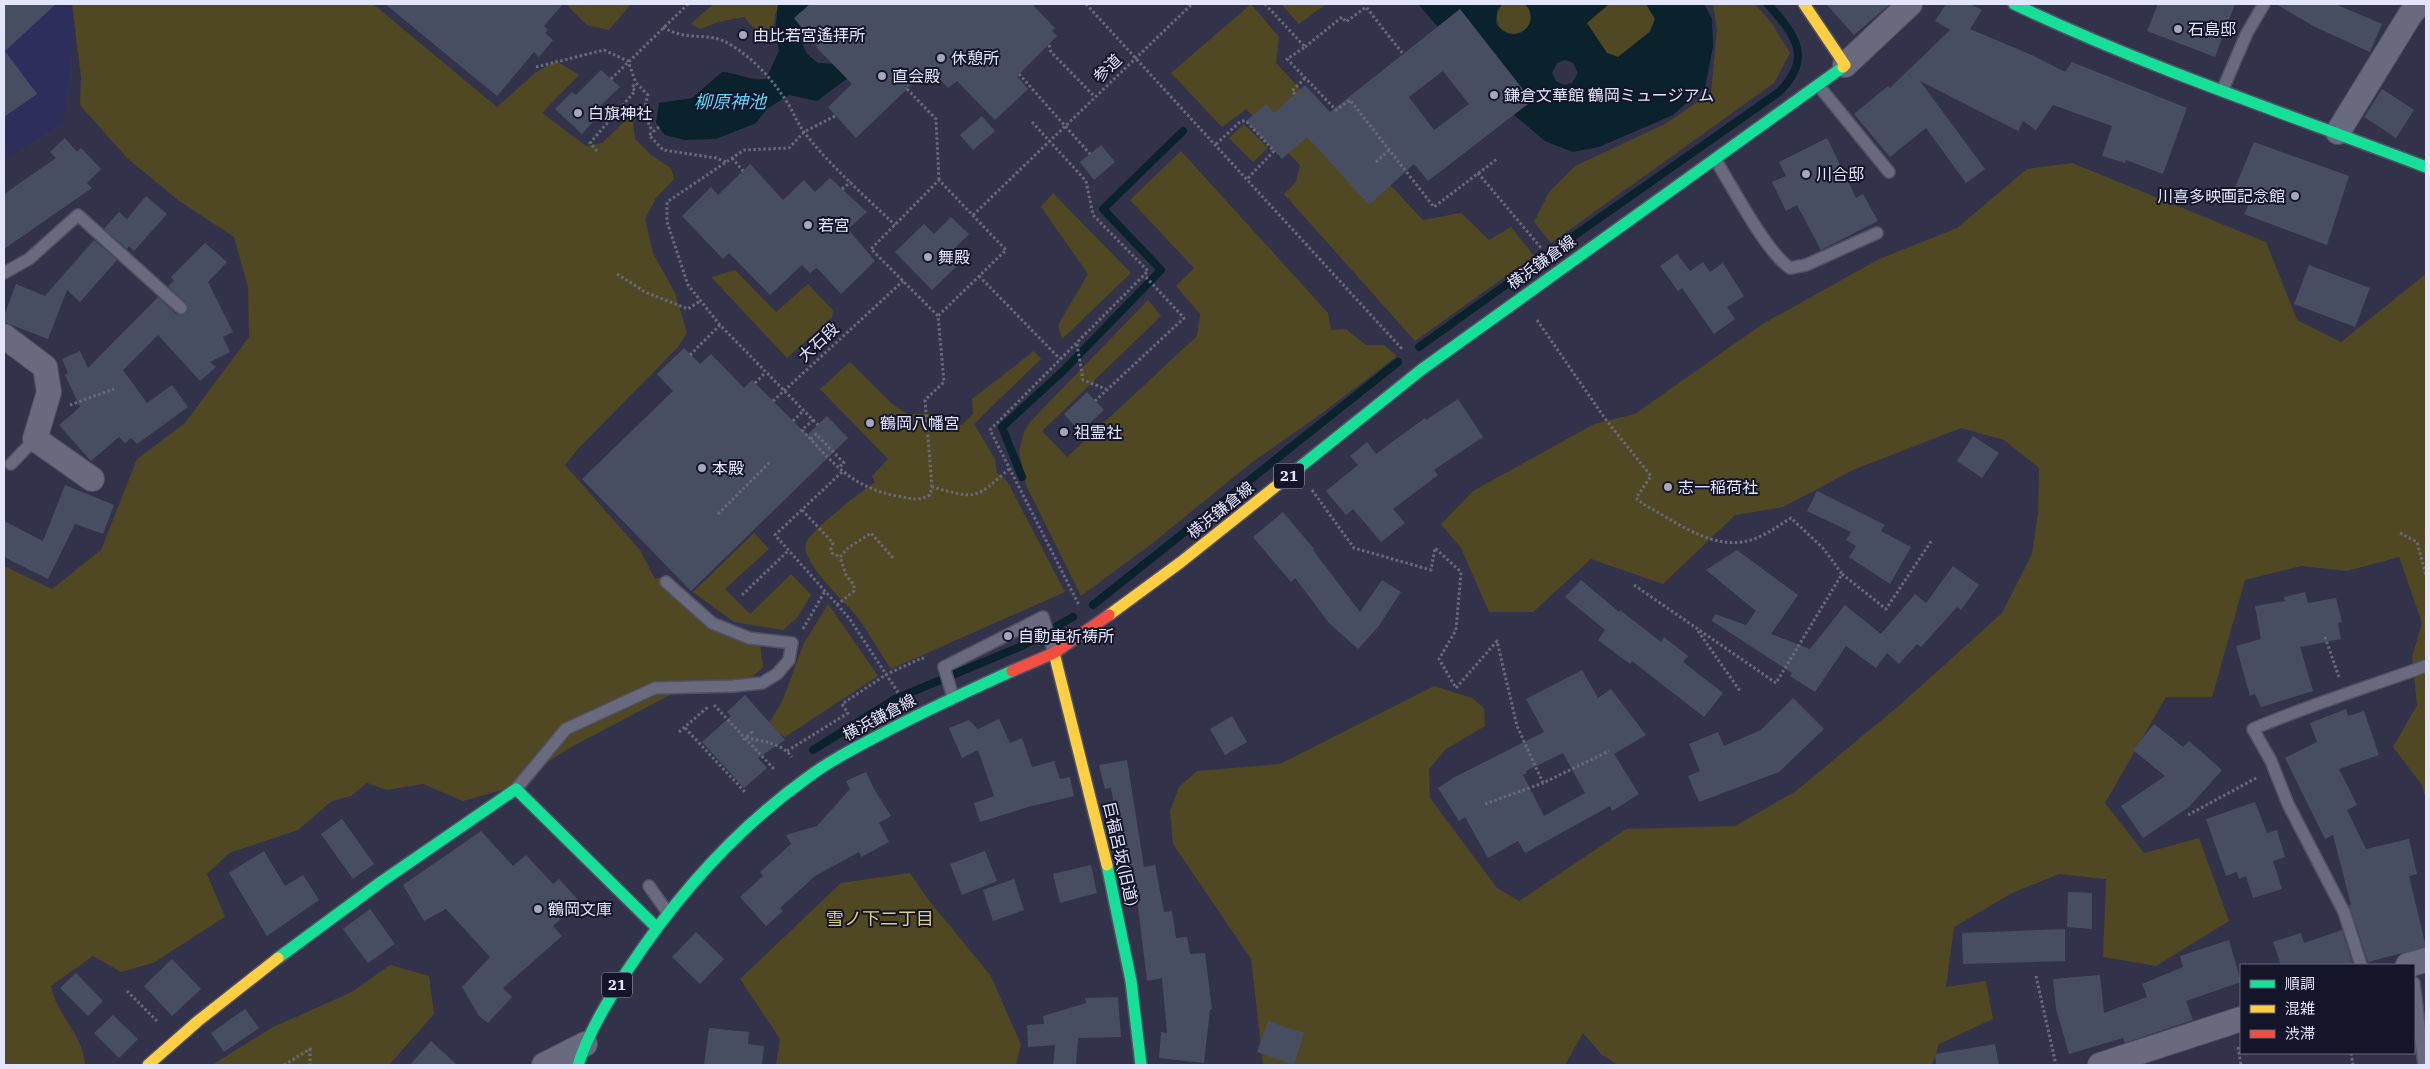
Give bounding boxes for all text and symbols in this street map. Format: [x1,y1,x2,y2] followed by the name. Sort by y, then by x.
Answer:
[2188,19,2236,39] place label: 石島邸
[2172,23,2184,35] marker: 石島邸
[753,25,865,45] place label: 由比若宮遙拝所
[737,29,749,41] marker: 由比若宮遙拝所
[951,48,999,68] place label: 休憩所
[1089,50,1125,86] street label: 参道
[935,52,947,64] marker: 休憩所
[892,66,940,86] place label: 直会殿
[876,70,888,82] marker: 直会殿
[1504,85,1714,105] place label: 鎌倉文華館 鶴岡ミュージアム
[1488,89,1500,101] marker: 鎌倉文華館 鶴岡ミュージアム
[694,90,768,113] water label: 柳原神池
[588,103,652,123] place label: 白旗神社
[572,107,584,119] marker: 白旗神社
[1816,164,1864,184] place label: 川合邸
[1800,168,1812,180] marker: 川合邸
[2157,186,2285,206] place label: 川喜多映画記念館
[2289,190,2301,202] marker: 川喜多映画記念館
[818,215,850,235] place label: 若宮
[802,219,814,231] marker: 若宮
[1503,230,1579,294] street label: 横浜鎌倉線
[938,247,970,267] place label: 舞殿
[922,251,934,263] marker: 舞殿
[794,318,842,366] street label: 大石段
[880,413,960,433] place label: 鶴岡八幡宮
[864,417,876,429] marker: 鶴岡八幡宮
[1074,422,1122,442] place label: 祖霊社
[1058,426,1070,438] marker: 祖霊社
[712,458,744,478] place label: 本殿
[696,462,708,474] marker: 本殿
[1274,464,1304,488] road number: 21
[1183,477,1257,543] street label: 横浜鎌倉線
[1678,477,1758,497] place label: 志一稲荷社
[1662,481,1674,493] marker: 志一稲荷社
[1018,626,1114,646] place label: 自動車祈祷所
[1002,630,1014,642] marker: 自動車祈祷所
[839,689,919,745] street label: 横浜鎌倉線
[1099,800,1143,908] street label: 巨福呂坂(旧道)
[548,899,612,919] place label: 鶴岡文庫
[532,903,544,915] marker: 鶴岡文庫
[826,907,934,930] district label: 雪ノ下二丁目
[2240,964,2415,1054] legend
[602,972,632,998] road number: 21
[2285,974,2315,993] text: 順調
[2285,999,2315,1018] text: 混雑
[2285,1024,2315,1043] text: 渋滞

